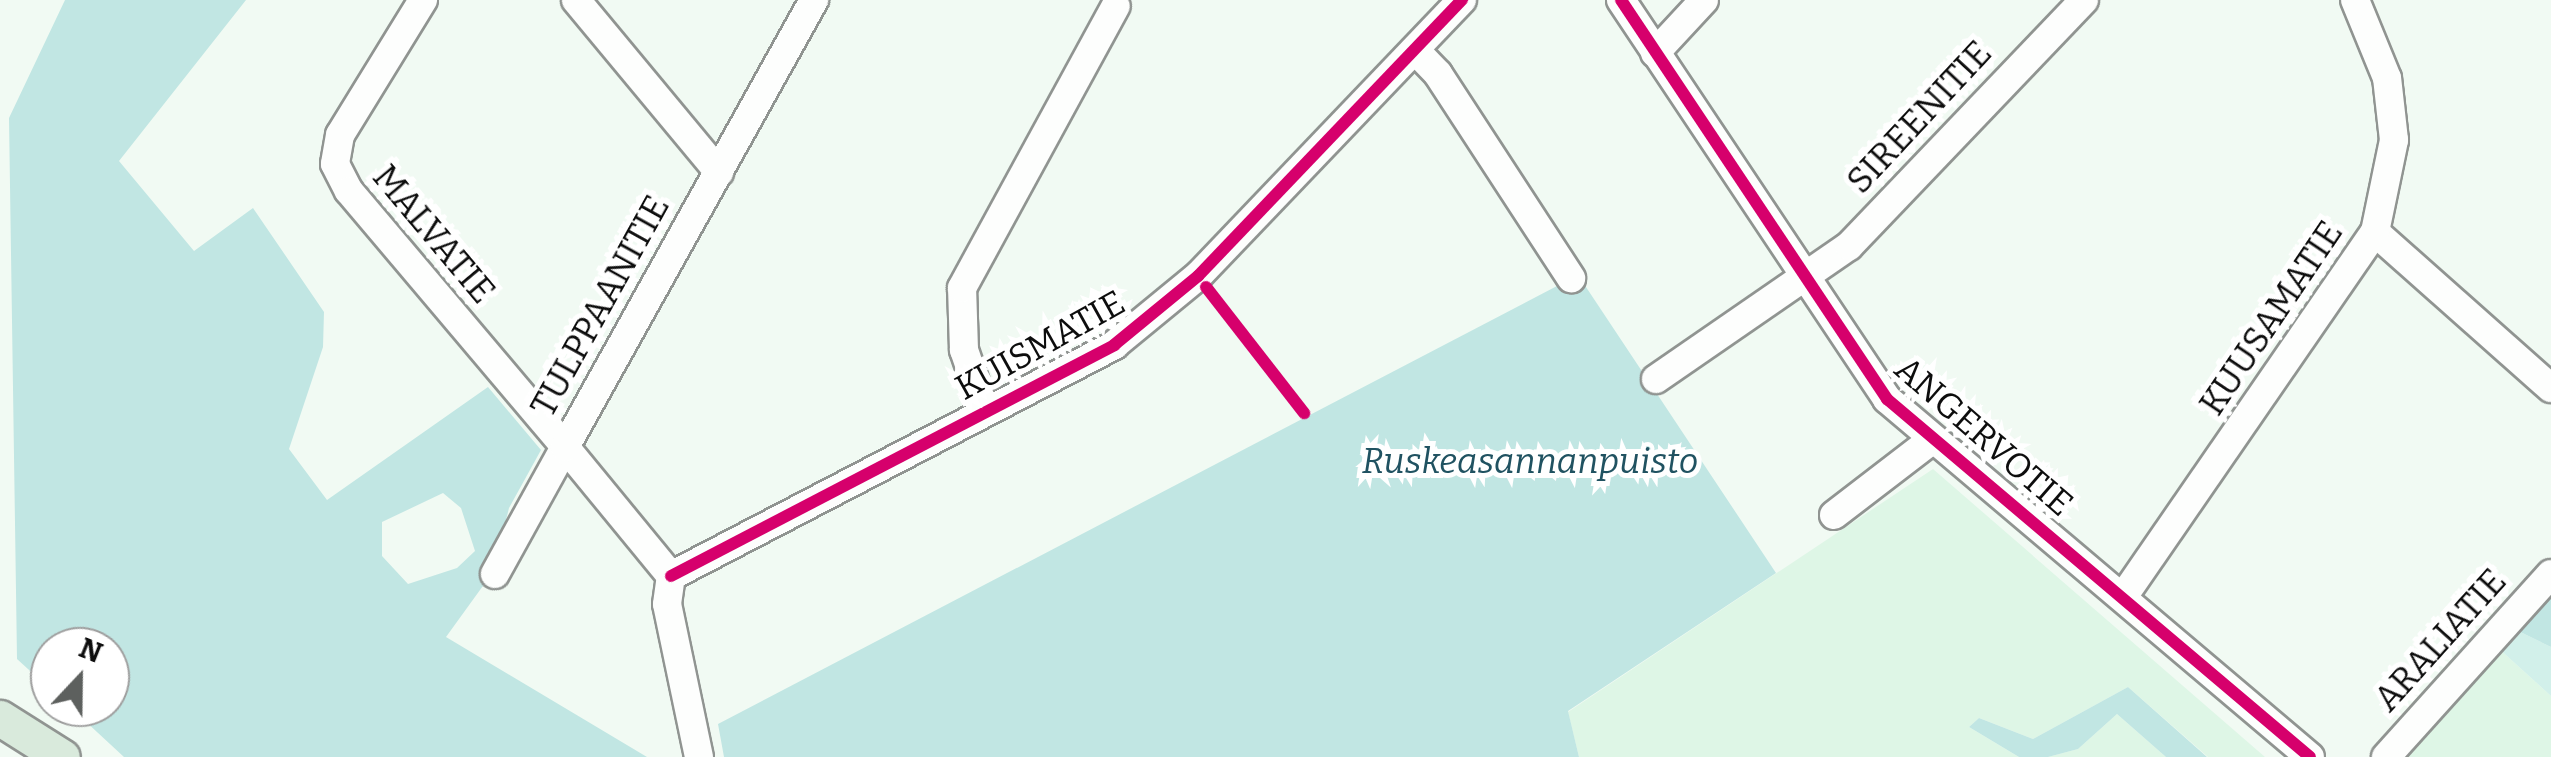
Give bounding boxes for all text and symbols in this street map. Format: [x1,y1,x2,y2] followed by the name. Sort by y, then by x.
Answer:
[1838,32,2000,202] street label: SIREENITIE
[364,156,504,312] street label: MALVATIE
[522,188,678,424] street label: TULPPAANITIE
[2191,213,2351,423] street label: KUUSAMATIE
[948,281,1132,409] street label: KUISMATIE
[1887,347,2081,525] street label: ANGERVOTIE
[1362,440,1698,482] park label: Ruskeasannanpuisto
[2365,560,2515,720] street label: ARALIATIE
[30,627,130,727] north arrow
[74,631,107,670] text: N

